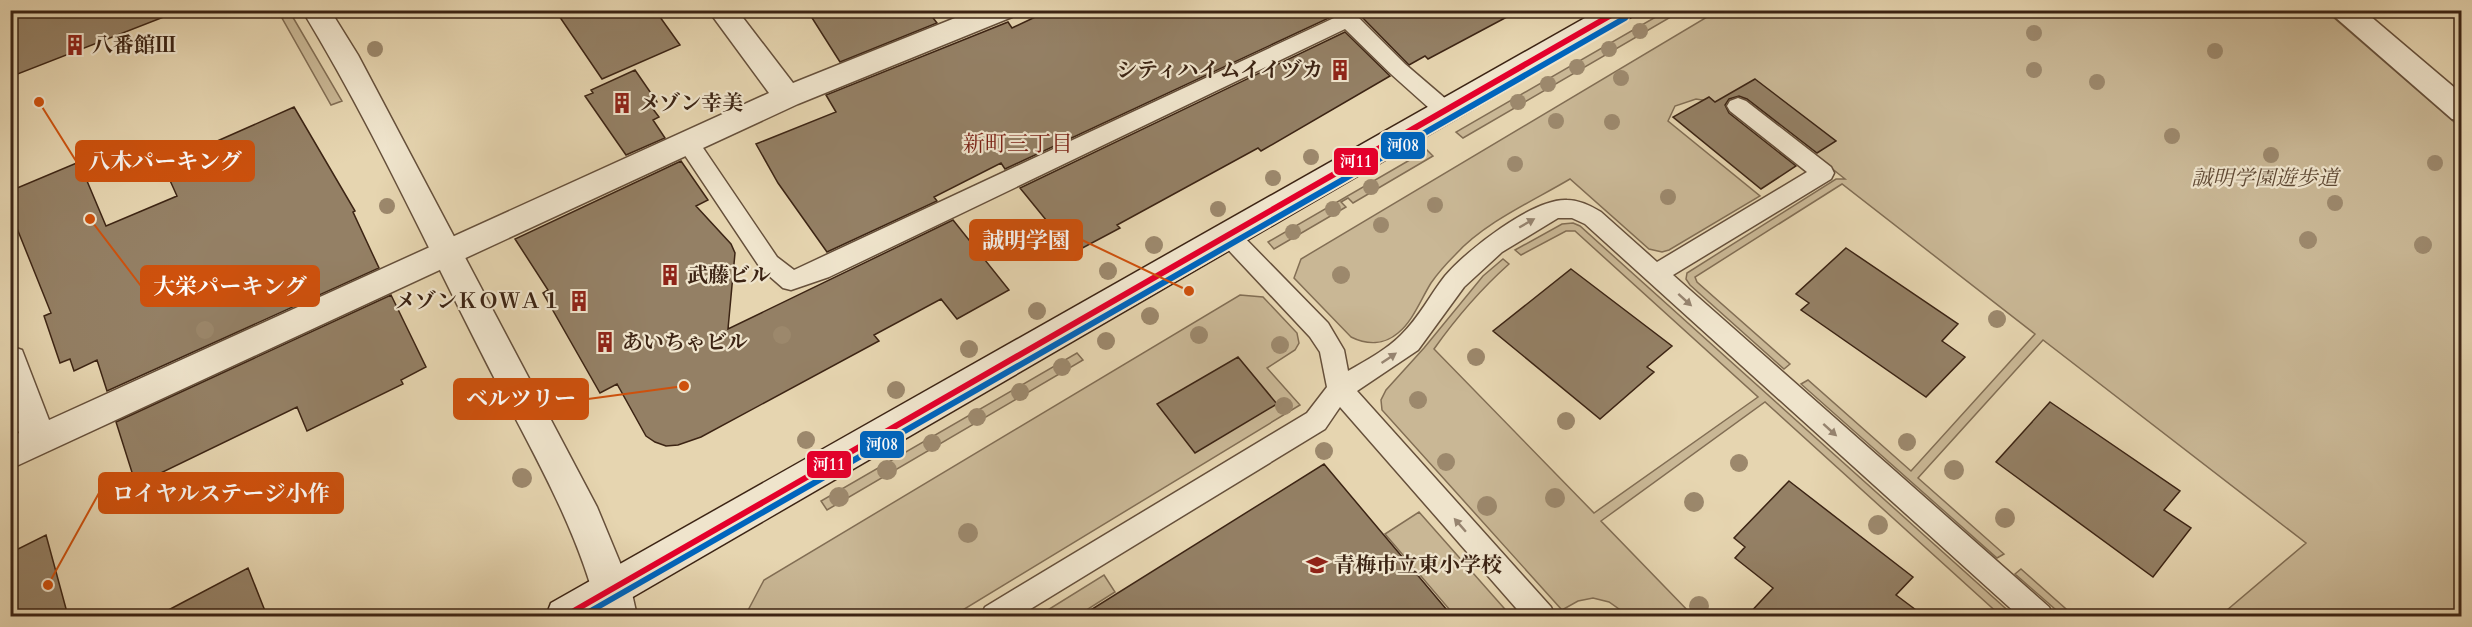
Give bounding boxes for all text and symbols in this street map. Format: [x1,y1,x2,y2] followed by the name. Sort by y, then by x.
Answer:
[92,31,176,60] place label: 八番館Ⅲ
[63,33,87,57] building icon: 八番館Ⅲ
[1116,56,1323,85] place label: シティハイムイイヅカ
[1328,58,1352,82] building icon: シティハイムイイヅカ
[639,89,743,118] place label: メゾン幸美
[610,91,634,115] building icon: メゾン幸美
[963,129,1073,159] district label: 新町三丁目
[1380,131,1426,160] line badge: 河08
[1387,135,1419,157] text: 河08
[76,141,254,181] callout: 八木パーキング
[88,147,242,177] text: 八木パーキング
[1333,147,1379,176] line badge: 河11
[1340,151,1372,173] text: 河11
[2192,164,2341,193] park label: 誠明学園遊歩道
[1519,218,1535,229] one-way arrow
[970,220,1082,260] callout: 誠明学園
[982,226,1070,256] text: 誠明学園
[687,261,771,290] place label: 武藤ビル
[658,263,682,287] building icon: 武藤ビル
[141,266,319,306] callout: 大栄パーキング
[153,272,307,302] text: 大栄パーキング
[395,287,562,316] place label: メゾンＫＯＷＡ１
[567,289,591,313] building icon: メゾンＫＯＷＡ１
[1677,293,1692,306] one-way arrow
[622,328,748,357] place label: あいちゃビル
[593,330,617,354] building icon: あいちゃビル
[1381,352,1397,364] one-way arrow
[454,379,588,419] callout: ベルツリー
[466,384,576,414] text: ベルツリー
[1822,423,1837,436] one-way arrow
[859,430,905,459] line badge: 河08
[866,434,898,456] text: 河08
[806,450,852,479] line badge: 河11
[813,454,845,476] text: 河11
[99,473,343,513] callout: ロイヤルステージ小作
[112,479,330,509] text: ロイヤルステージ小作
[1453,518,1467,533] one-way arrow
[1334,551,1502,580] place label: 青梅市立東小学校
[1305,553,1329,577] school or university icon: 青梅市立東小学校

